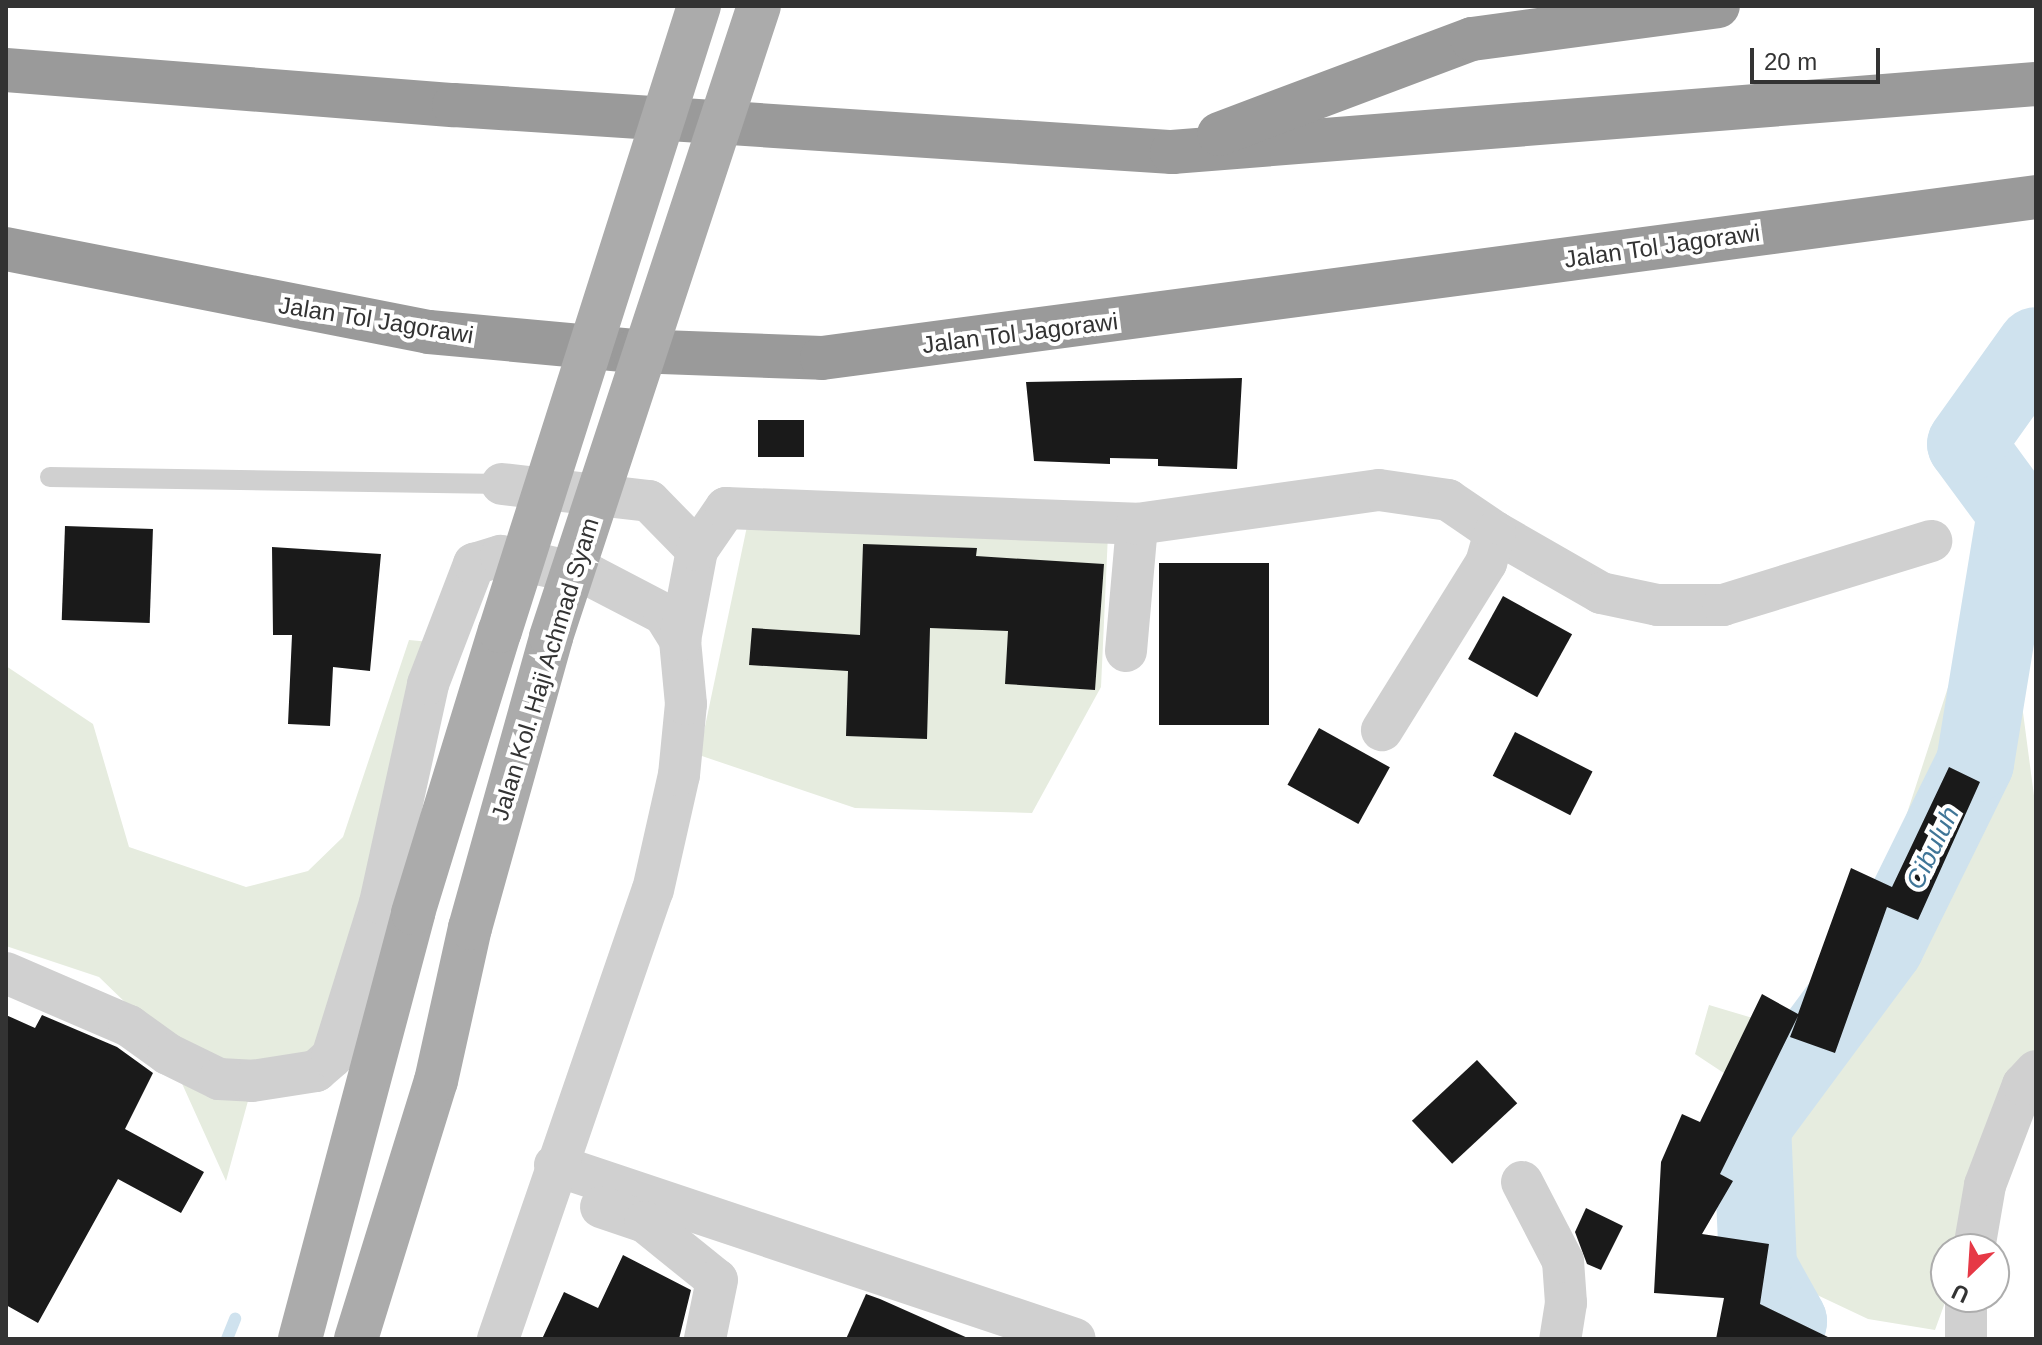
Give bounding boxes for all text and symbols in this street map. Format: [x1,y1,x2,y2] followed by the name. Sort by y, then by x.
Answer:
[1754,32,1884,82] scale bar
[1764,48,1817,75] text: 20 m
[1562,218,1762,274] street label: Jalan Tol Jagorawi
[276,290,476,350] street label: Jalan Tol Jagorawi
[920,307,1120,359] street label: Jalan Tol Jagorawi
[485,514,605,824] street label: Jalan Kol. Haji Achmad Syam
[1900,802,1966,894] water label: Cibuluh
[1930,1233,2010,1313] north arrow
[1948,1279,1973,1308] text: U

